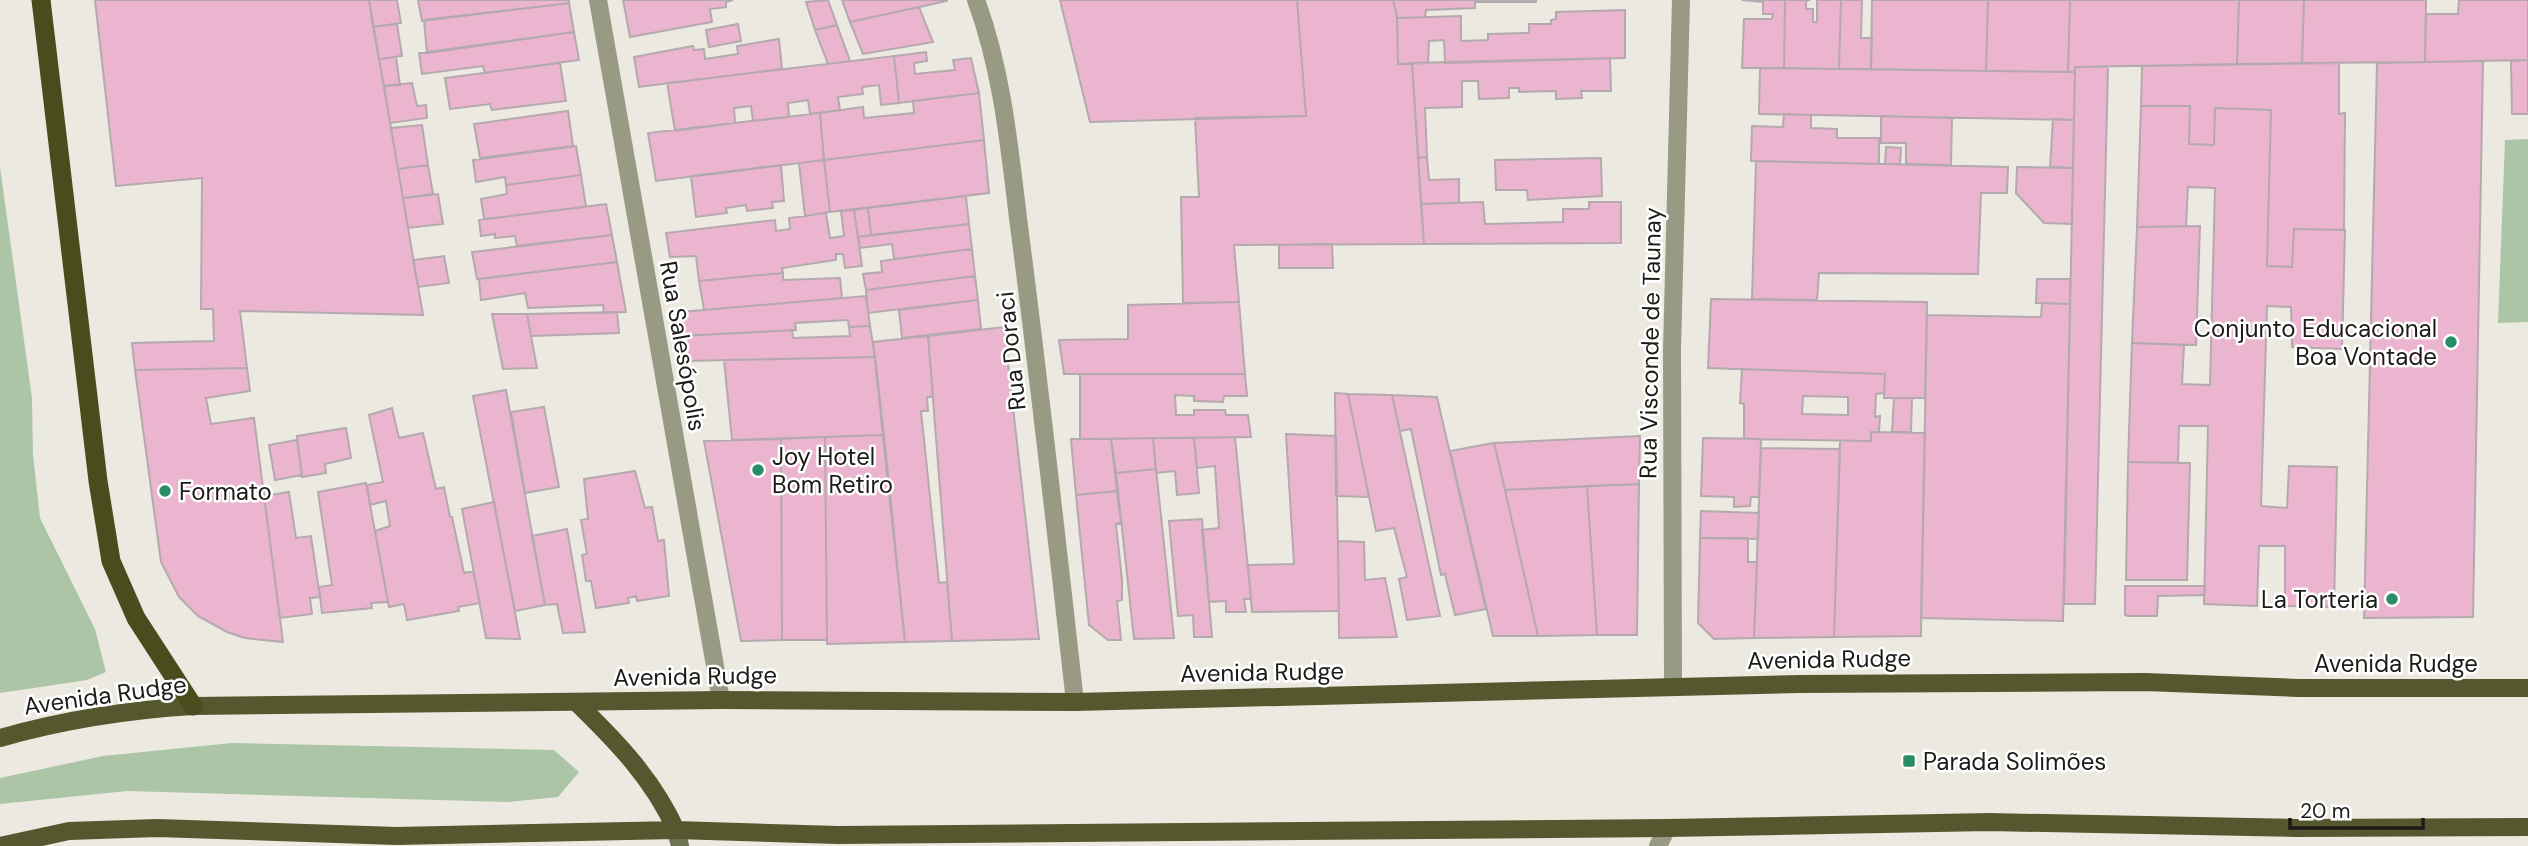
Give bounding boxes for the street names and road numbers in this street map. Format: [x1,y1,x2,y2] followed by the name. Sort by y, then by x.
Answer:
[1632,207,1668,479] street label: Rua Visconde de Taunay
[653,259,713,433] street label: Rua Salesópolis
[989,290,1033,412] street label: Rua Doraci
[1747,642,1911,676] street label: Avenida Rudge
[2314,648,2478,679] street label: Avenida Rudge
[1180,655,1344,689] street label: Avenida Rudge
[613,659,777,693] street label: Avenida Rudge
[22,668,188,722] street label: Avenida Rudge

